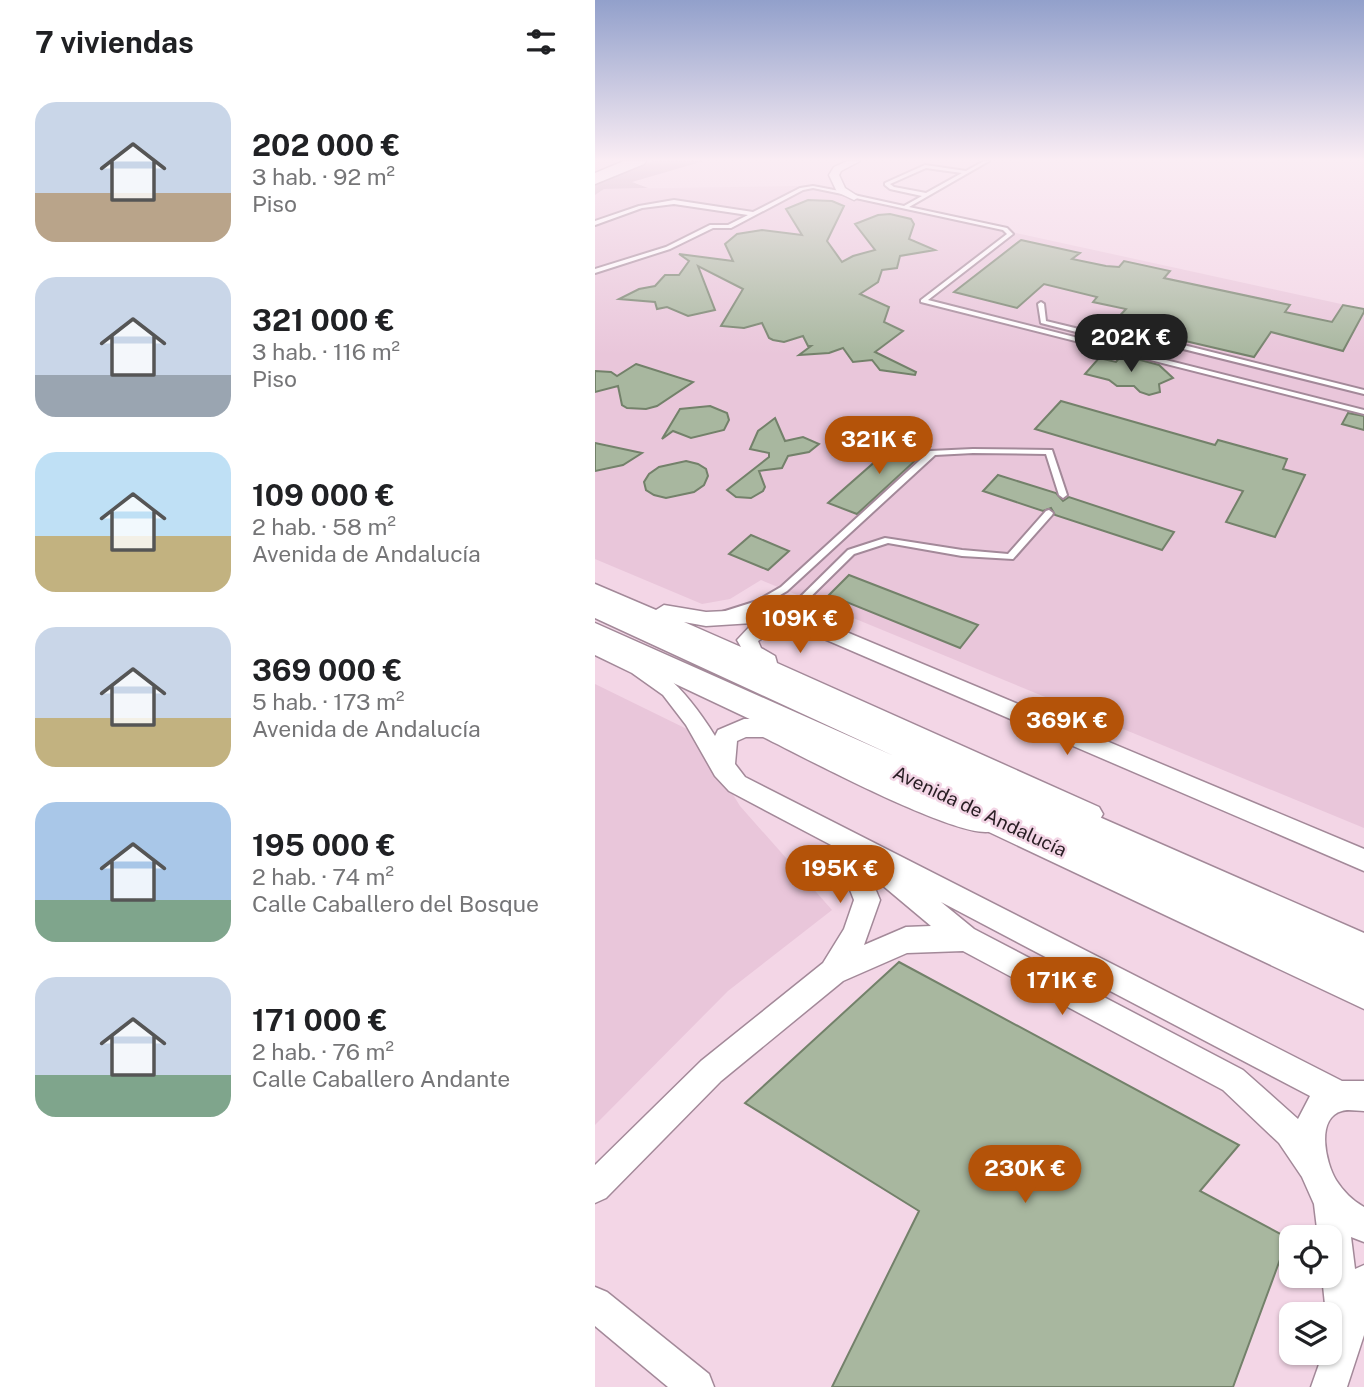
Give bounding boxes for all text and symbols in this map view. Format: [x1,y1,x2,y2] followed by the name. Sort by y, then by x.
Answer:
[522,23,560,61] icon: filters
[35,24,194,60] text: 7 viviendas
[252,127,400,163] text: 202 000 €
[91,130,175,214] icon: home
[252,163,395,190] text: 3 hab. · 92 m²
[252,190,297,217] text: Piso
[252,302,395,338] text: 321 000 €
[91,305,175,389] icon: home
[1074,314,1188,374] pin: 202K €
[1091,323,1171,350] text: 202K €
[252,338,400,365] text: 3 hab. · 116 m²
[252,365,297,392] text: Piso
[822,416,936,476] pin: 321K €
[841,425,917,452] text: 321K €
[252,477,395,513] text: 109 000 €
[91,480,175,564] icon: home
[252,513,396,540] text: 2 hab. · 58 m²
[252,540,481,567] text: Avenida de Andalucía
[743,596,857,655] pin: 109K €
[762,604,838,631] text: 109K €
[252,652,402,688] text: 369 000 €
[91,655,175,739] icon: home
[252,688,404,715] text: 5 hab. · 173 m²
[1010,698,1124,757] pin: 369K €
[1026,706,1108,733] text: 369K €
[252,715,481,742] text: Avenida de Andalucía
[890,761,1070,861] street label: Avenida de Andalucía
[252,827,396,863] text: 195 000 €
[91,830,175,914] icon: home
[783,846,897,905] pin: 195K €
[801,854,879,881] text: 195K €
[252,863,394,890] text: 2 hab. · 74 m²
[252,890,539,917] text: Calle Caballero del Bosque
[1005,958,1119,1017] pin: 171K €
[1027,966,1097,993] text: 171K €
[252,1002,388,1038] text: 171 000 €
[91,1005,175,1089] icon: home
[252,1038,394,1065] text: 2 hab. · 76 m²
[252,1065,510,1092] text: Calle Caballero Andante
[968,1146,1082,1205] pin: 230K €
[984,1154,1066,1181] text: 230K €
[1279,1225,1342,1365] map controls
[1279,1225,1342,1288] button: locate
[1279,1302,1342,1365] button: layers

